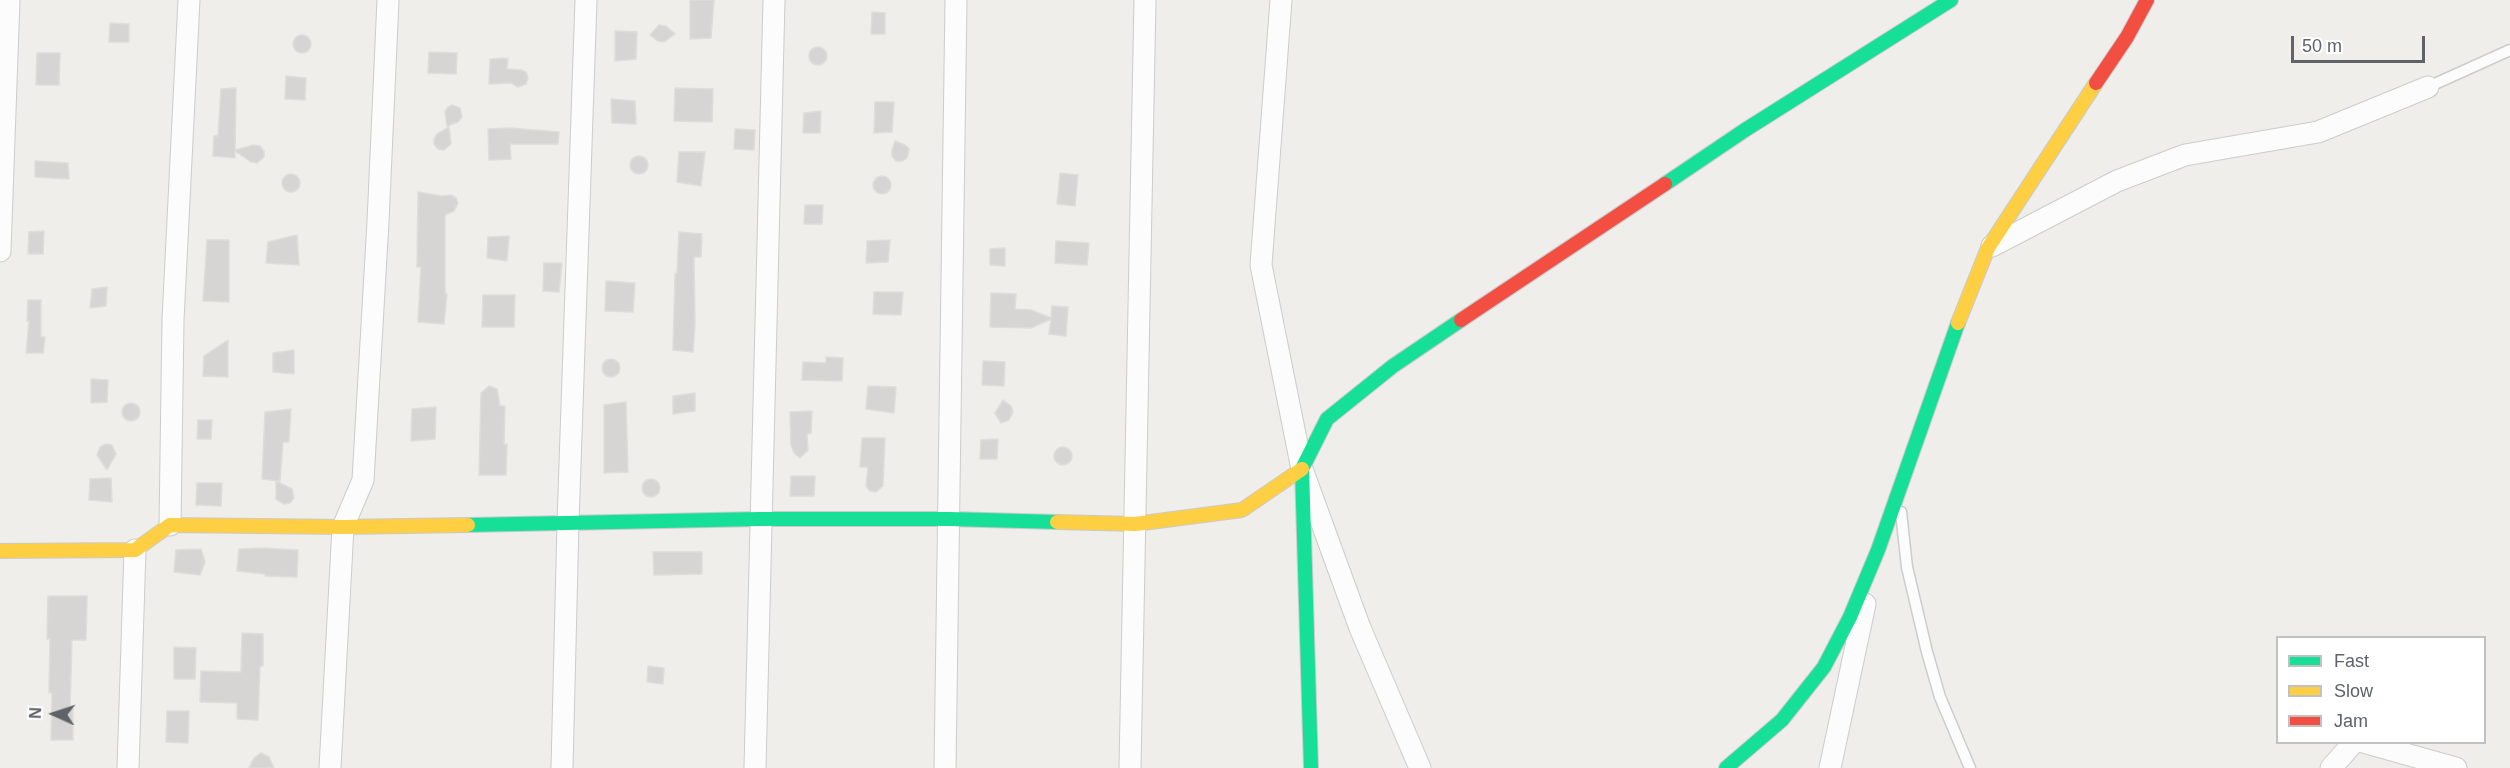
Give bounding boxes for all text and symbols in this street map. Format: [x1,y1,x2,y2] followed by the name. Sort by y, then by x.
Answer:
[2294,24,2428,62] scale bar
[2302,36,2342,56] text: 50 m
[2276,636,2486,744] legend
[2334,651,2369,671] text: Fast
[2334,681,2373,701] text: Slow
[24,684,84,744] north arrow
[27,707,44,719] text: N
[2334,711,2368,731] text: Jam

